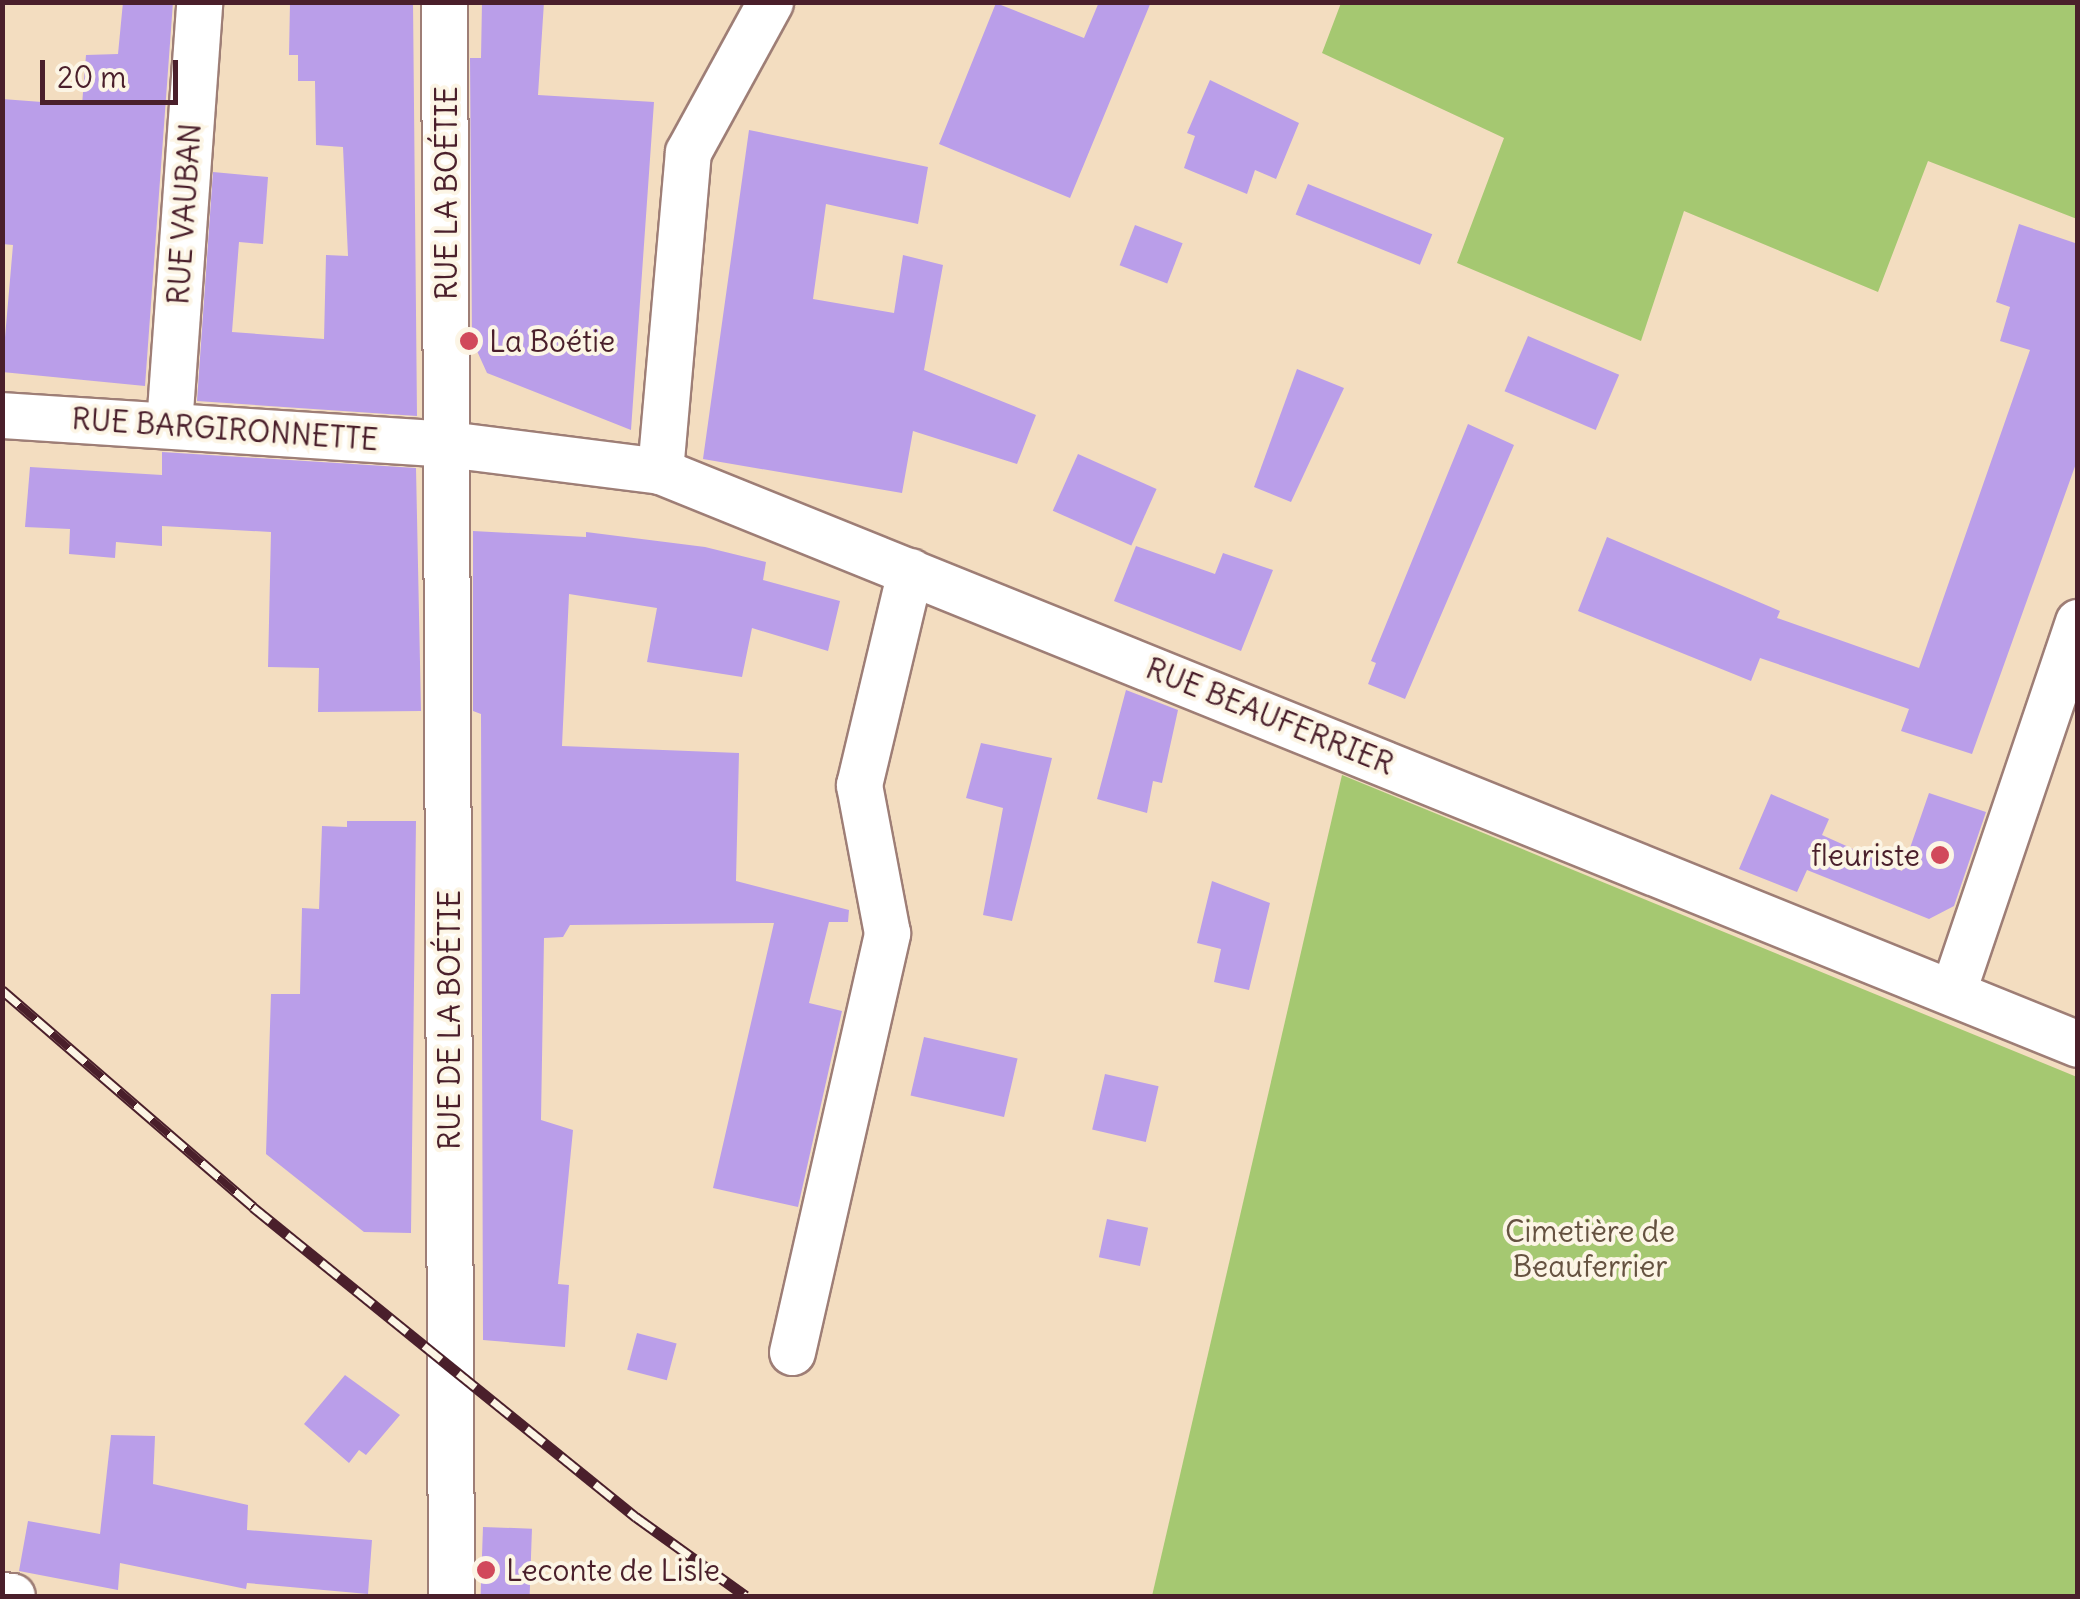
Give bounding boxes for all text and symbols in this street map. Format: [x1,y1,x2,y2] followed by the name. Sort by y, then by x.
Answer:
[45,40,182,102] scale bar
[57,58,127,96] text: 20 m
[428,86,464,300] street label: RUE LA BOÉTIE
[160,122,208,306] street label: RUE VAUBAN
[489,323,615,359] place label: La Boétie
[458,330,480,352] marker: La Boétie
[71,400,379,458] street label: RUE BARGIRONNETTE
[1141,650,1399,782] street label: RUE BEAUFERRIER
[1811,837,1920,873] place label: fleuriste
[1929,844,1951,866] marker: fleuriste
[431,890,467,1150] street label: RUE DE LA BOÉTIE
[1505,1213,1675,1284] park label: Cimetière de Beauferrier
[506,1552,720,1588] place label: Leconte de Lisle
[475,1559,497,1581] marker: Leconte de Lisle

